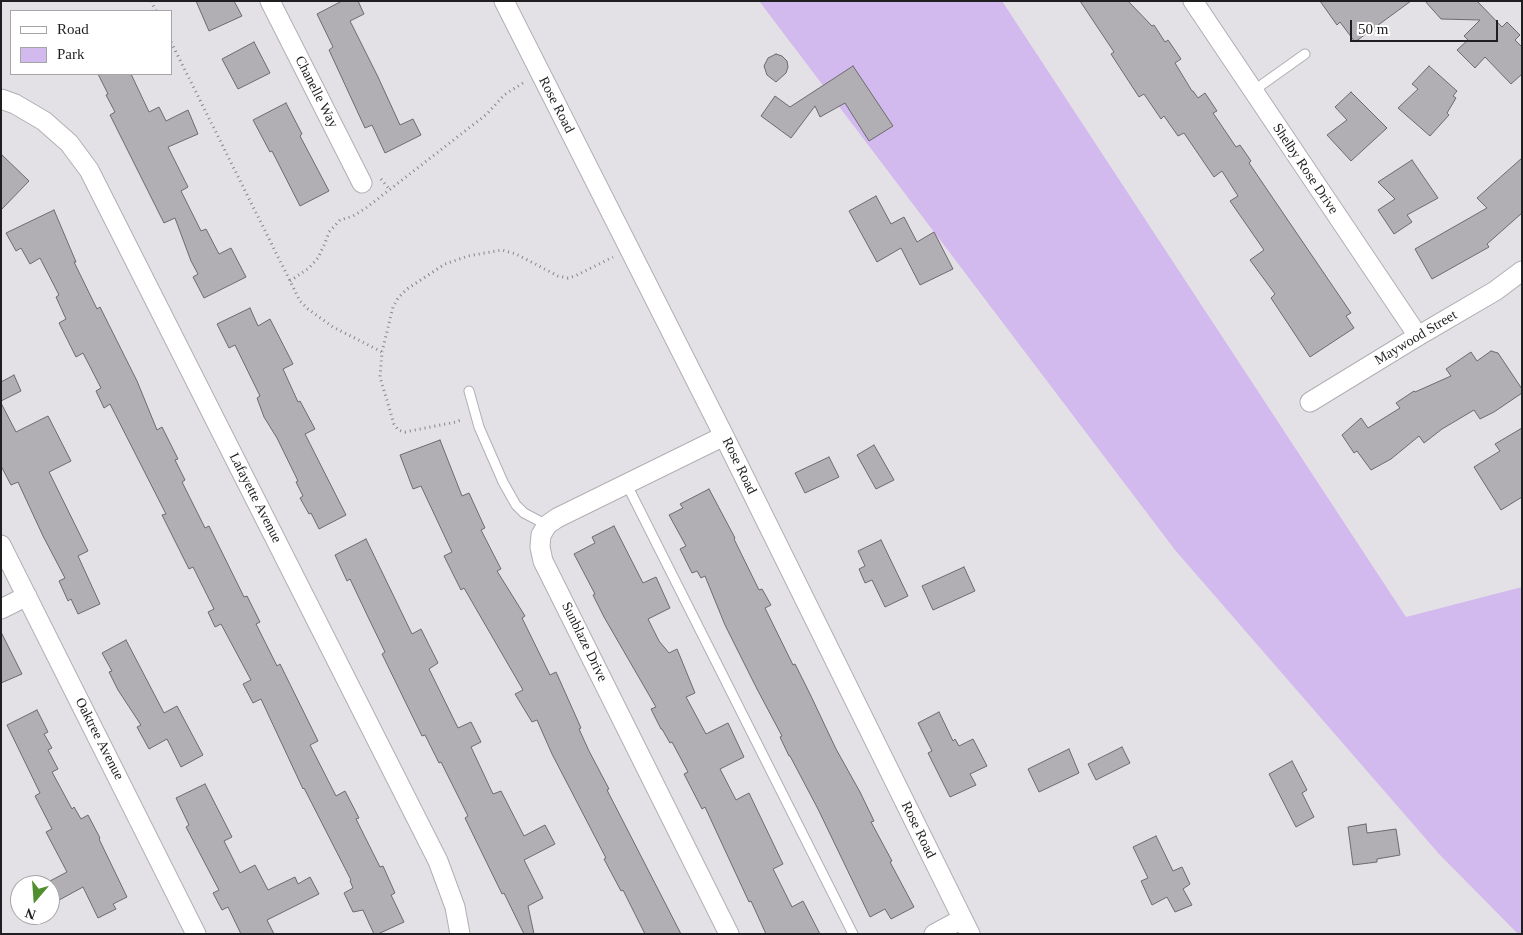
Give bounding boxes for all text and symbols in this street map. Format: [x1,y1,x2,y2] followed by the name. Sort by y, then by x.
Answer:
[10,10,172,75] legend
[1353,10,1500,42] scale bar
[57,21,89,37] text: Road
[1358,21,1388,37] text: 50 m
[57,46,85,62] text: Park
[291,53,341,131] street label: Chanelle Way
[535,74,577,136] street label: Rose Road
[1268,120,1342,218] street label: Shelby Rose Drive
[1372,307,1460,369] street label: Maywood Street
[718,435,760,497] street label: Rose Road
[225,450,285,546] street label: Lafayette Avenue
[557,599,611,685] street label: Sunblaze Drive
[71,695,127,783] street label: Oaktree Avenue
[897,799,939,861] street label: Rose Road
[10,875,60,925] north arrow
[23,905,38,922] text: N

